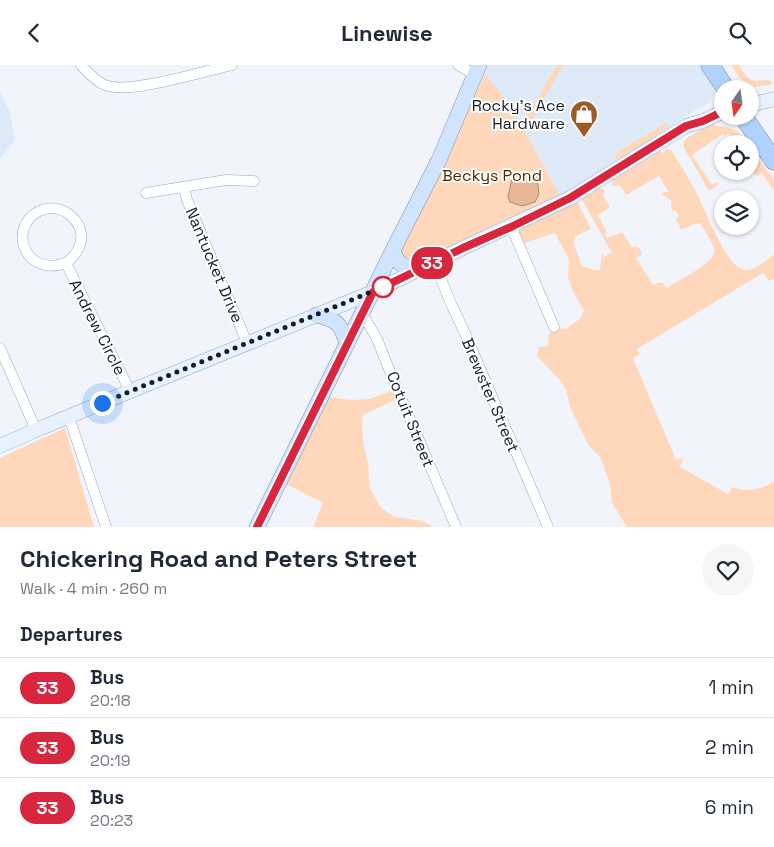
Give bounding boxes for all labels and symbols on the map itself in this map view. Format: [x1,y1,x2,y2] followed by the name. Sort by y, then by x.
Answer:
[714,80,759,125] north arrow
[472,95,565,134] place label: Rocky's Ace Hardware
[569,99,599,138] shop icon: Rocky's Ace Hardware
[442,165,542,186] park label: Beckys Pond
[181,204,248,326] street label: Nantucket Drive
[410,247,454,279] line badge: 33
[64,276,131,379] street label: Andrew Circle
[372,276,394,298] unlabelled marker
[457,335,524,456] street label: Brewster Street
[382,368,439,470] street label: Cotuit Street
[90,391,115,416] your location

